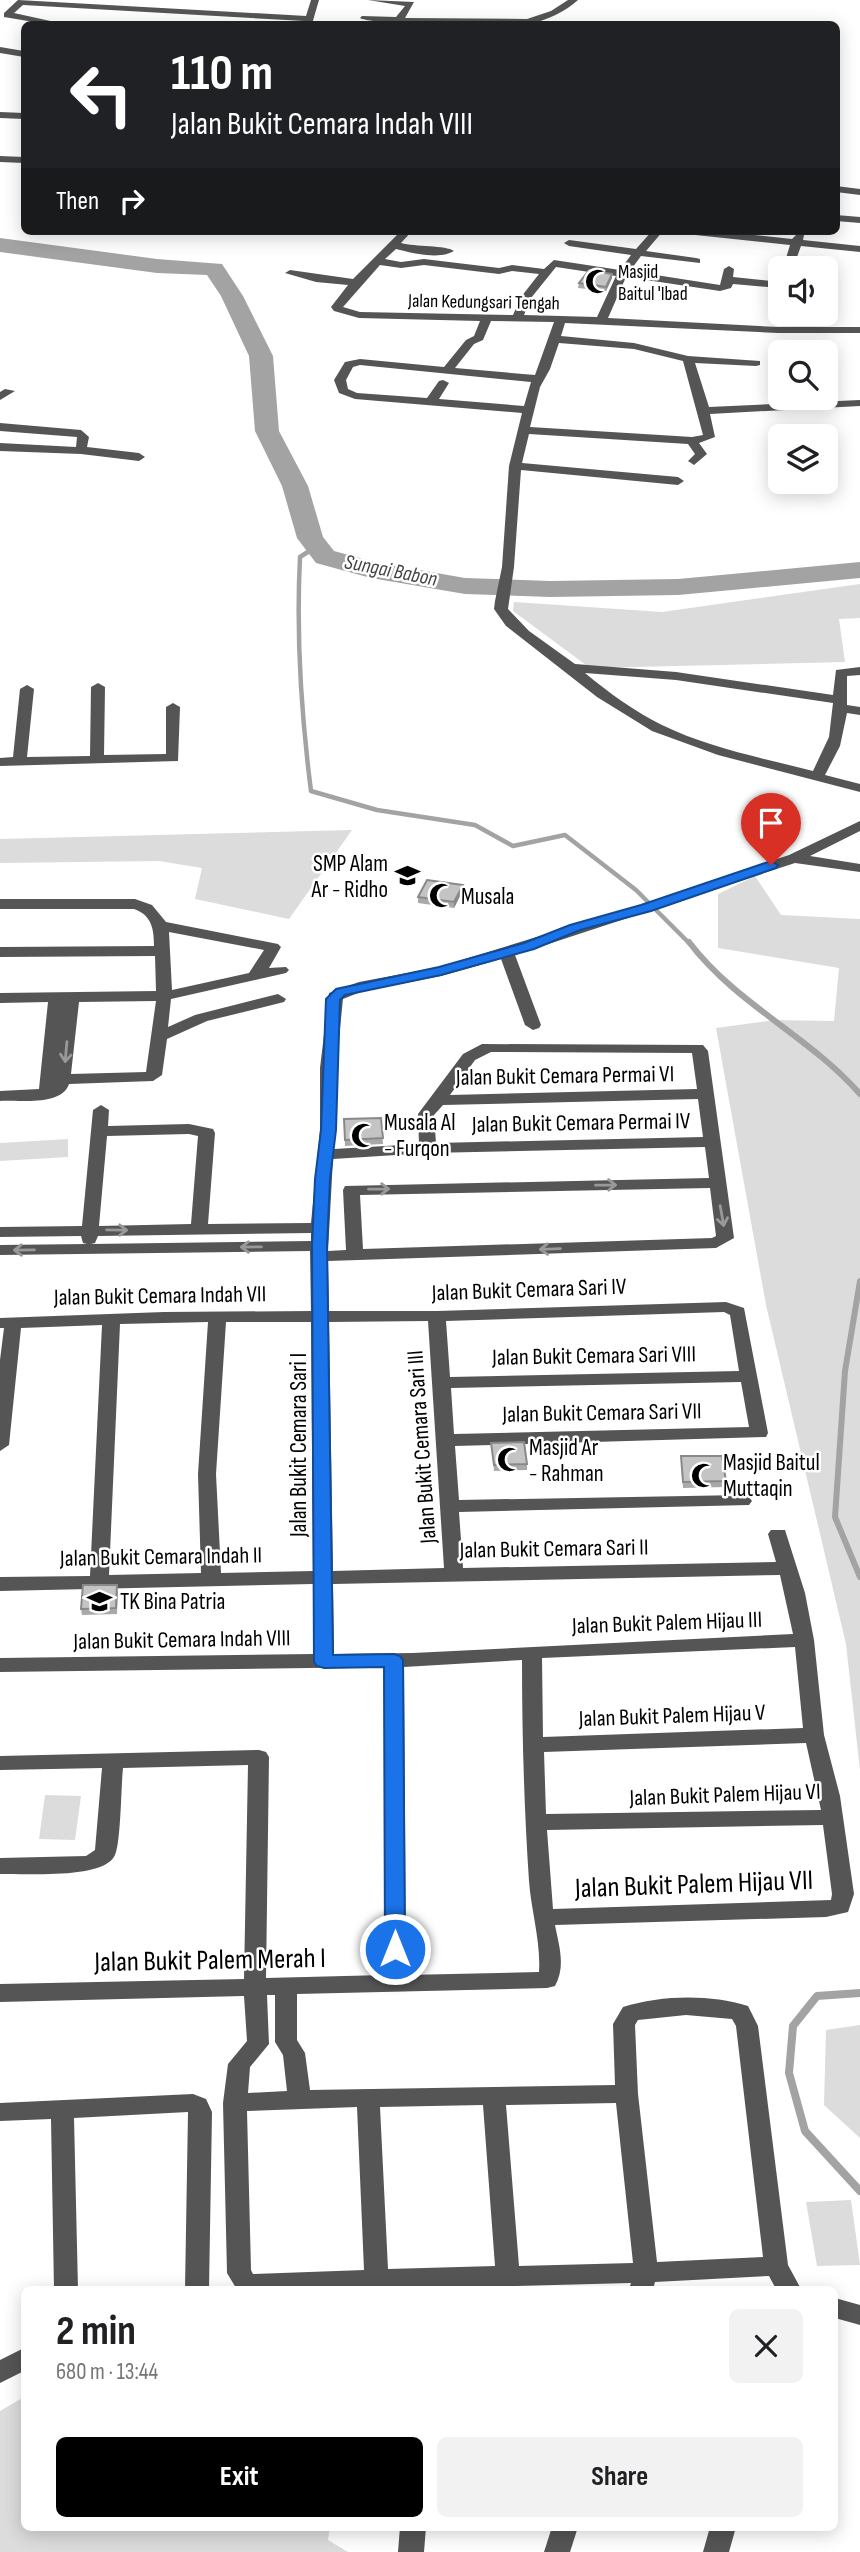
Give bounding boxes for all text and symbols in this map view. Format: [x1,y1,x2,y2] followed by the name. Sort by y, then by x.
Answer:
[171,45,273,104] text: 110 m
[56,49,147,140] icon: left
[171,105,473,144] text: Jalan Bukit Cemara Indah VIII
[113,182,151,220] icon: right
[56,186,99,217] text: Then
[768,256,838,494] map controls
[768,256,838,326] button: sound
[618,261,688,306] place label: Masjid Baitul 'Ibad
[584,268,612,296] mosque icon: Masjid Baitul 'Ibad
[407,290,560,315] street label: Jalan Kedungsari Tengah
[768,340,838,410] button: search
[768,424,838,494] button: layers
[342,549,440,592] water label: Sungai Babon
[741,793,801,865] pin
[752,804,790,842] icon: arrive
[310,850,388,904] place label: SMP Alam Ar - Ridho
[394,862,422,890] school or university icon: SMP Alam Ar - Ridho
[427,882,455,910] mosque icon: Musala
[461,883,514,911] place label: Musala
[59,1040,72,1062] one-way arrow
[455,1060,674,1092] street label: Jalan Bukit Cemara Permai VI
[471,1107,691,1139] street label: Jalan Bukit Cemara Permai IV
[384,1109,456,1163] place label: Musala Al - Furqon
[350,1121,378,1149] mosque icon: Musala Al - Furqon
[595,1178,618,1191] one-way arrow
[367,1183,390,1196] one-way arrow
[716,1204,729,1227] one-way arrow
[105,1223,128,1237] one-way arrow
[240,1240,263,1254] one-way arrow
[539,1242,562,1255] one-way arrow
[12,1243,35,1257] one-way arrow
[430,1273,627,1307] street label: Jalan Bukit Cemara Sari IV
[53,1280,266,1312] street label: Jalan Bukit Cemara Indah VII
[491,1340,696,1372] street label: Jalan Bukit Cemara Sari VIII
[401,1349,443,1545] street label: Jalan Bukit Cemara Sari III
[285,1353,313,1538] street label: Jalan Bukit Cemara Sari I
[501,1397,702,1429] street label: Jalan Bukit Cemara Sari VII
[529,1434,604,1488] place label: Masjid Ar - Rahman
[495,1446,523,1474] mosque icon: Masjid Ar - Rahman
[723,1449,820,1503] place label: Masjid Baitul Muttaqin
[689,1461,717,1489] mosque icon: Masjid Baitul Muttaqin
[458,1533,649,1565] street label: Jalan Bukit Cemara Sari II
[59,1541,262,1573] street label: Jalan Bukit Cemara Indah II
[86,1587,114,1615] school or university icon: TK Bina Patria
[120,1588,225,1616] place label: TK Bina Patria
[571,1606,763,1640] street label: Jalan Bukit Palem Hijau III
[72,1624,291,1656] street label: Jalan Bukit Cemara Indah VIII
[577,1699,766,1733] street label: Jalan Bukit Palem Hijau V
[628,1778,821,1812] street label: Jalan Bukit Palem Hijau VI
[573,1864,814,1905] street label: Jalan Bukit Palem Hijau VII
[358,1912,432,1986] position arrow
[93,1942,326,1979] street label: Jalan Bukit Palem Merah I
[56,2306,136,2357] text: 2 min
[729,2309,803,2383] button: close
[56,2358,158,2386] text: 680 m · 13:44
[56,2437,423,2517] button: Exit
[437,2437,803,2517] button: Share

